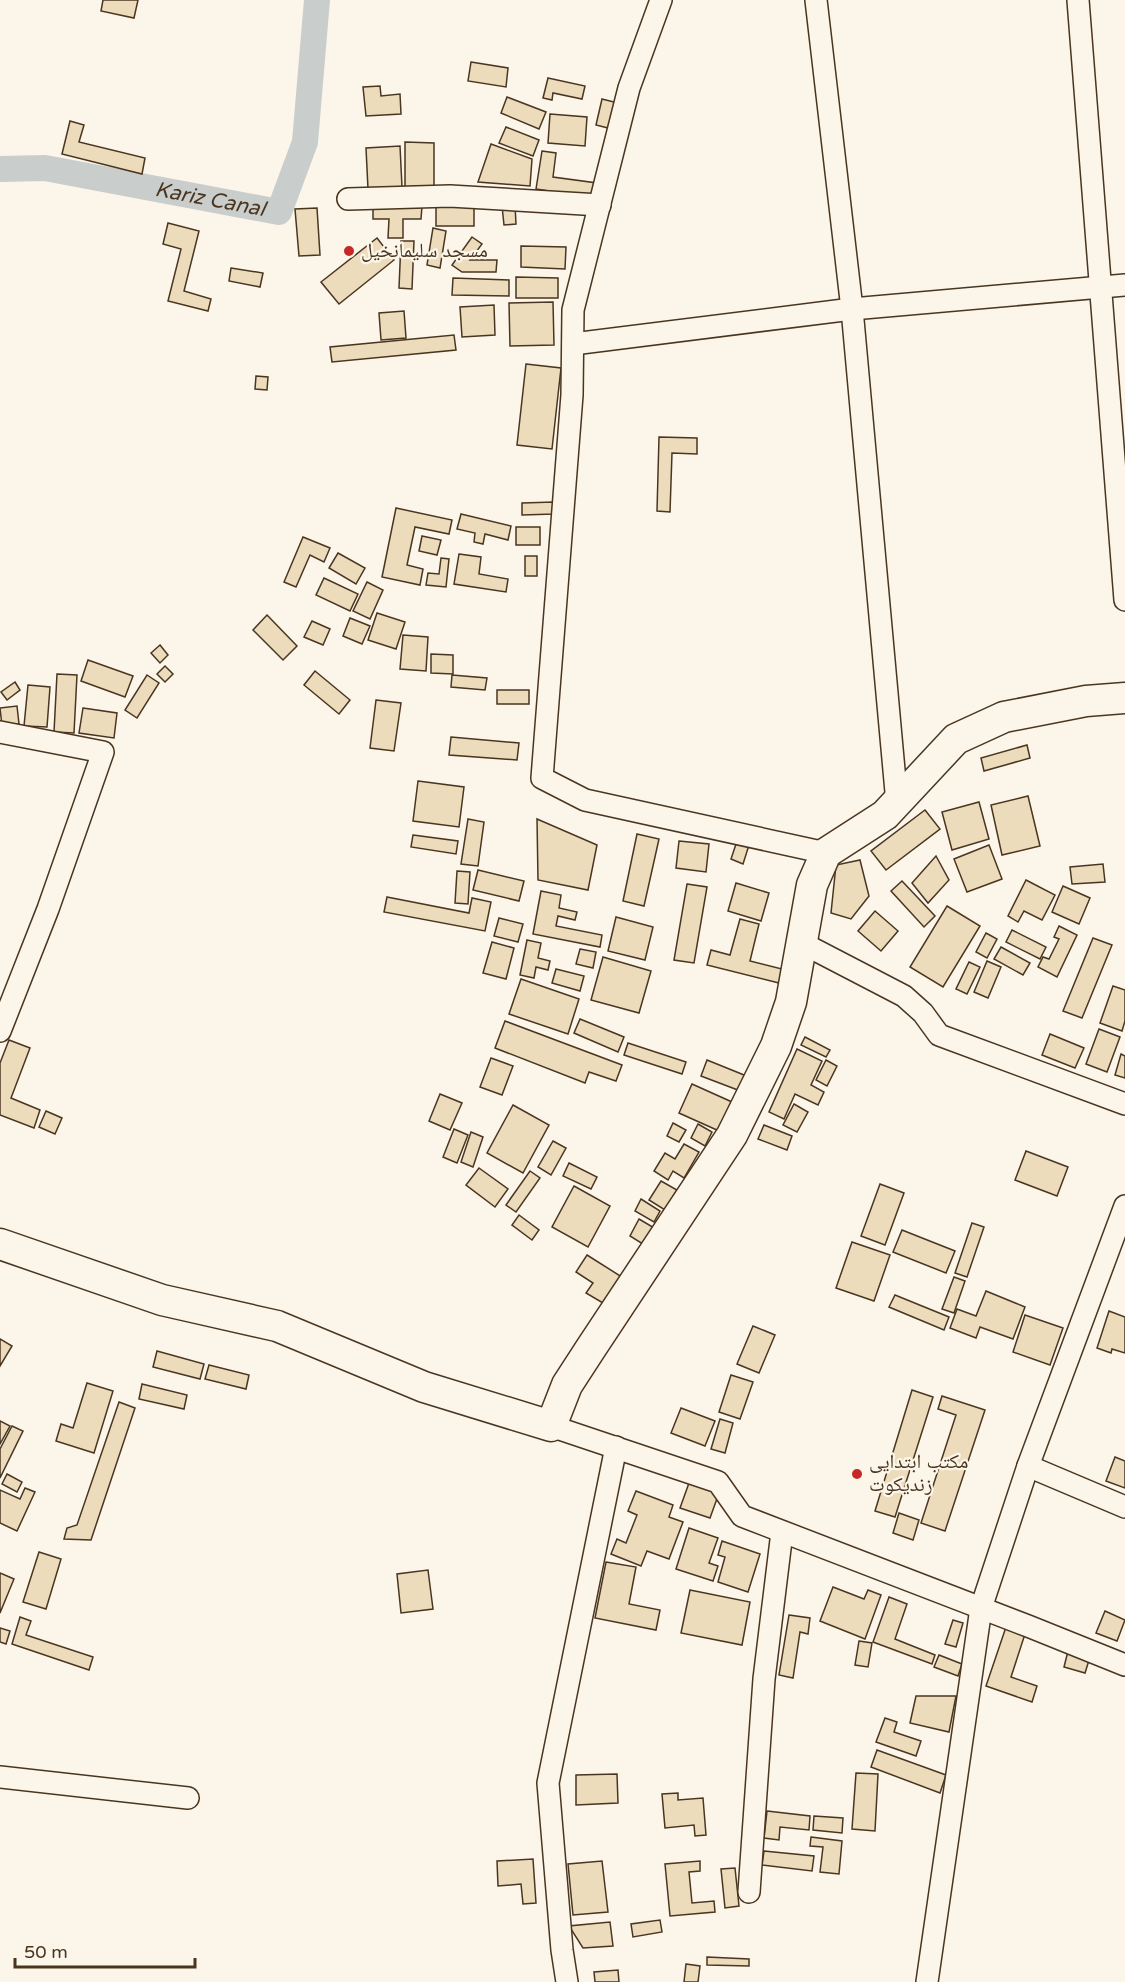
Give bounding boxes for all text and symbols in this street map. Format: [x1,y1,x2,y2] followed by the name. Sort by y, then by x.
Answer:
[153,176,270,222] water label: Kariz Canal
[361,239,488,263] place label: مسجد سلیمانخیل
[342,244,356,258] marker: مسجد سلیمانخیل
[869,1450,968,1497] place label: مکتب ابتدایی زندیکوت
[850,1467,864,1481] marker: مکتب ابتدایی زندیکوت
[15,1931,195,1969] scale bar
[24,1941,68,1963] text: 50 m

